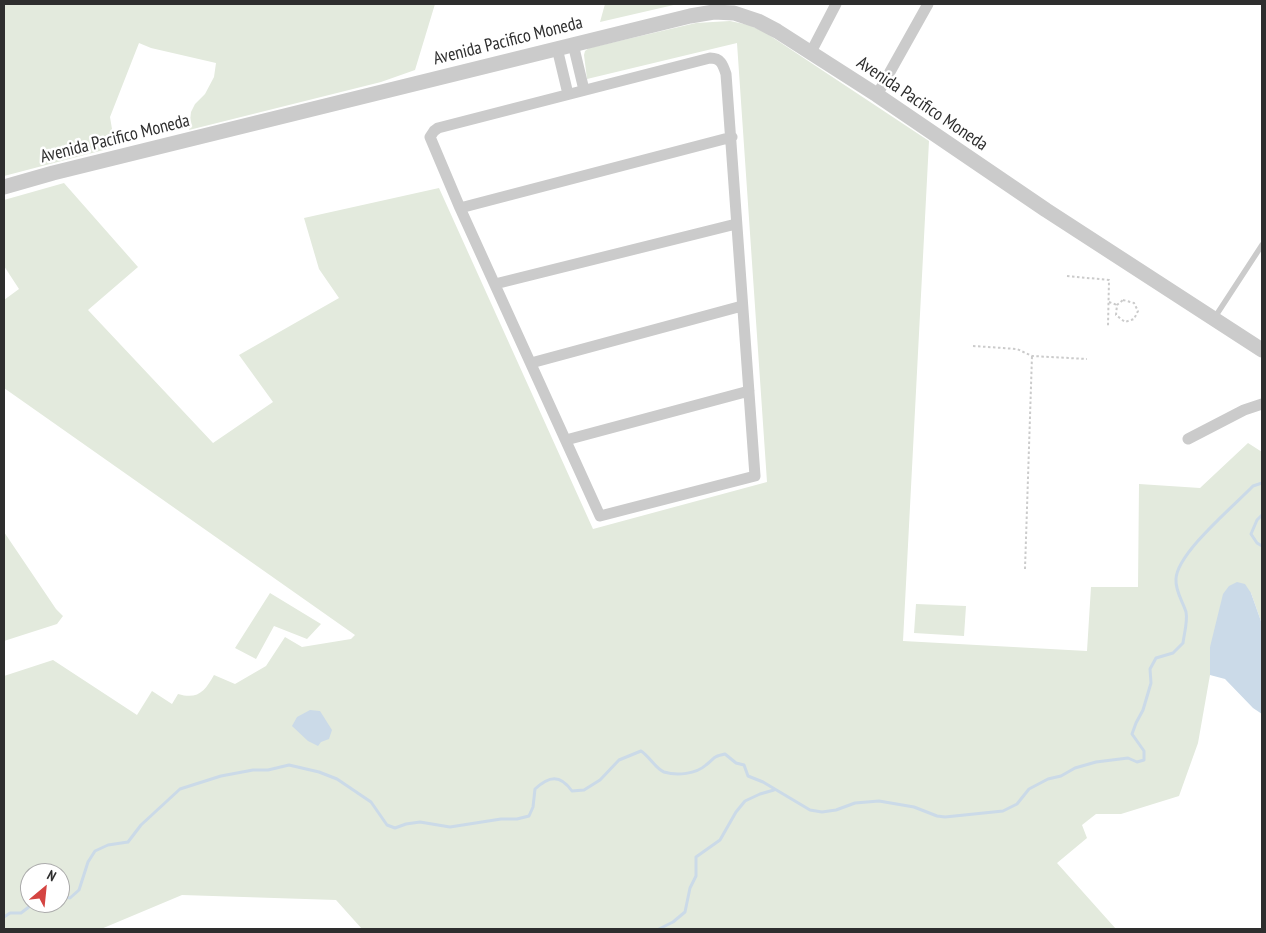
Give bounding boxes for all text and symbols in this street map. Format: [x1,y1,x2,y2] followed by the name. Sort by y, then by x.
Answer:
[431,12,585,70] street label: Avenida Pacifico Moneda
[852,52,992,156] street label: Avenida Pacifico Moneda
[38,110,192,168] street label: Avenida Pacifico Moneda
[20,863,70,913] north arrow
[44,866,59,885] text: N

